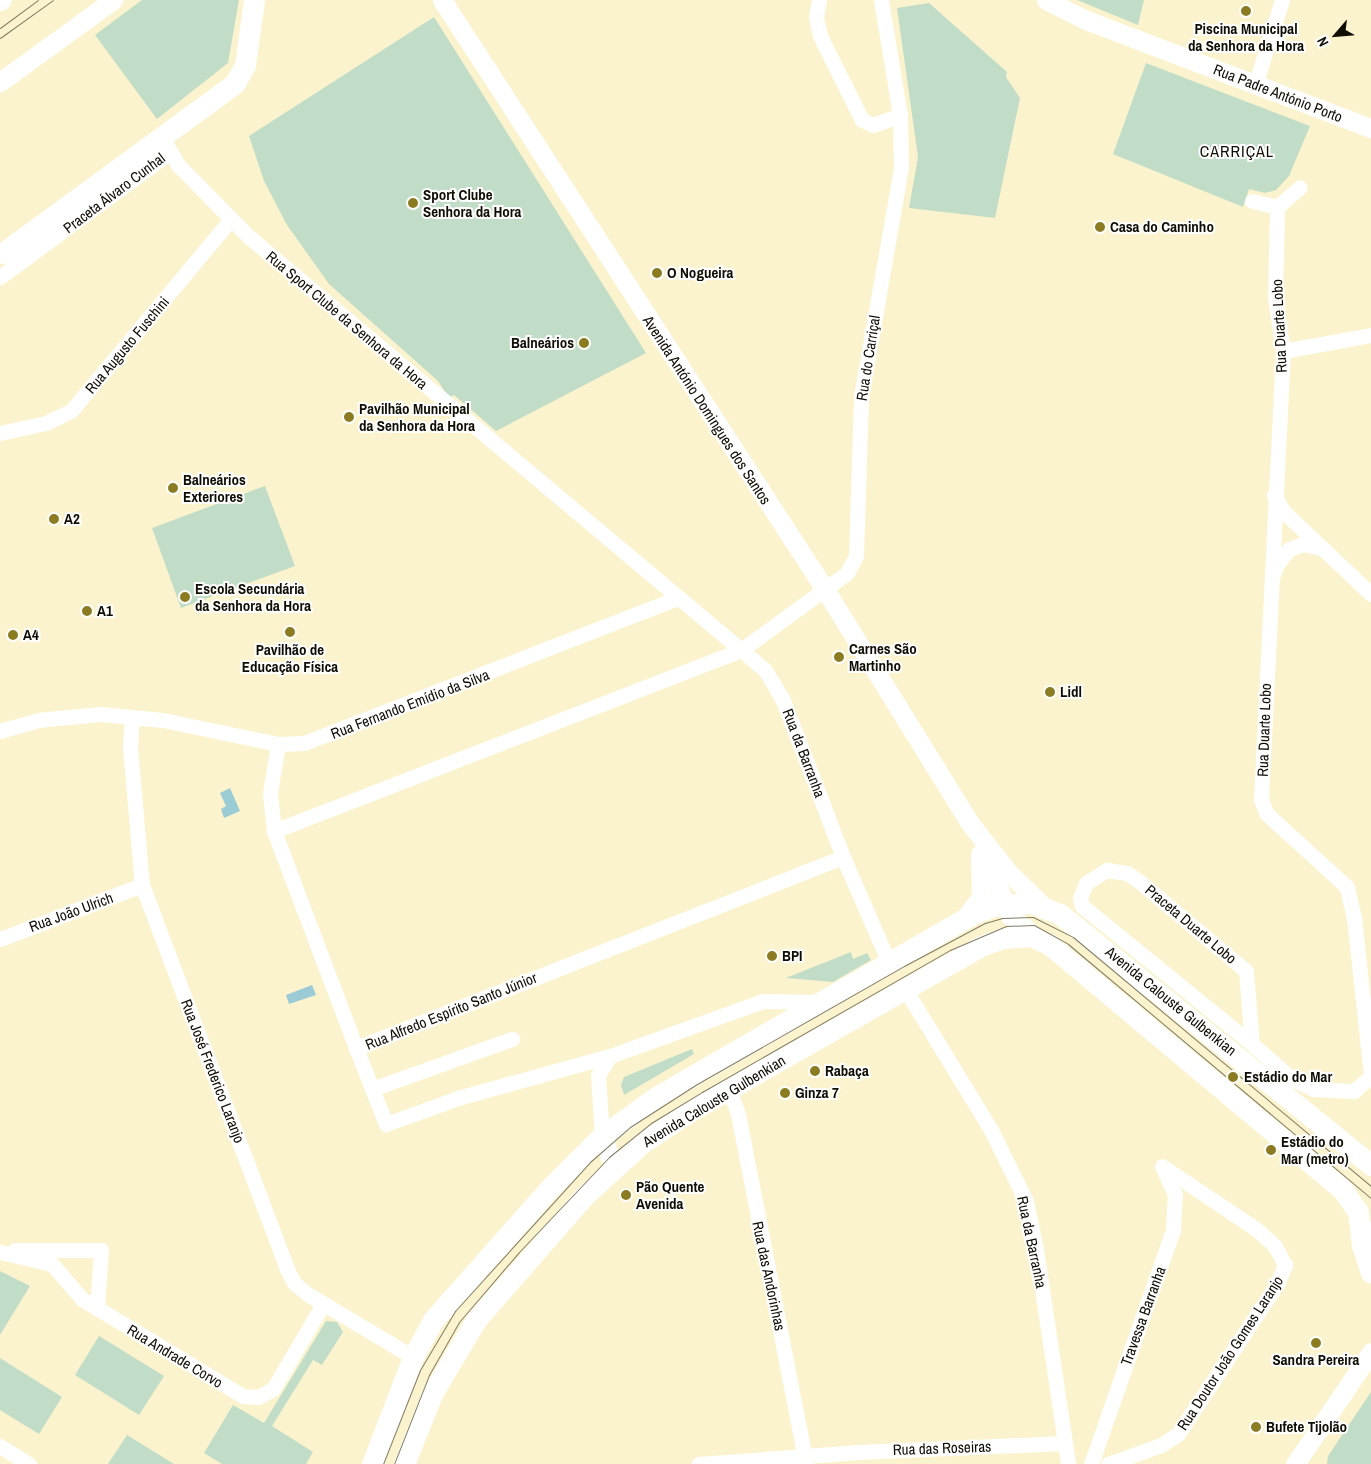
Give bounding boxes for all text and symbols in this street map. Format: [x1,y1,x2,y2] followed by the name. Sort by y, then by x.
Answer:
[1240,5,1252,17] marker: Piscina Municipal da Senhora da Hora
[1311,10,1361,60] north arrow
[1188,19,1304,54] place label: Piscina Municipal da Senhora da Hora
[1313,34,1333,50] text: N
[1211,60,1345,126] street label: Rua Padre António Porto
[1199,141,1275,161] district label: CARRIÇAL
[59,149,169,237] street label: Praceta Álvaro Cunhal
[423,185,521,220] place label: Sport Clube Senhora da Hora
[407,197,419,209] marker: Sport Clube Senhora da Hora
[1110,218,1214,236] place label: Casa do Caminho
[1094,221,1106,233] marker: Casa do Caminho
[263,247,431,393] street label: Rua Sport Clube da Senhora da Hora
[667,264,733,282] place label: O Nogueira
[651,267,663,279] marker: O Nogueira
[1268,279,1290,373] street label: Rua Duarte Lobo
[81,293,173,397] street label: Rua Augusto Fuschini
[639,312,775,508] street label: Avenida António Domingues dos Santos
[852,314,884,402] street label: Rua do Carriçal
[511,334,574,352] place label: Balneários
[578,337,590,349] marker: Balneários
[359,399,475,434] place label: Pavilhão Municipal da Senhora da Hora
[343,411,355,423] marker: Pavilhão Municipal da Senhora da Hora
[183,470,246,505] place label: Balneários Exteriores
[167,482,179,494] marker: Balneários Exteriores
[64,510,80,528] place label: A2
[48,513,60,525] marker: A2
[195,579,311,614] place label: Escola Secundária da Senhora da Hora
[179,591,191,603] marker: Escola Secundária da Senhora da Hora
[97,602,113,620] place label: A1
[81,605,93,617] marker: A1
[23,626,39,644] place label: A4
[284,626,296,638] marker: Pavilhão de Educação Física
[7,629,19,641] marker: A4
[849,639,917,674] place label: Carnes São Martinho
[242,640,338,675] place label: Pavilhão de Educação Física
[833,651,845,663] marker: Carnes São Martinho
[328,665,492,743] street label: Rua Fernando Emídio da Silva
[1060,683,1082,701] place label: Lidl
[1253,683,1275,777] street label: Rua Duarte Lobo
[1044,686,1056,698] marker: Lidl
[779,706,829,800] street label: Rua da Barranha
[1142,881,1240,967] street label: Praceta Duarte Lobo
[26,888,116,936] street label: Rua João Ulrich
[1102,943,1240,1059] street label: Avenida Calouste Gulbenkian
[782,947,803,965] place label: BPI
[766,950,778,962] marker: BPI
[362,968,540,1054] street label: Rua Alfredo Espírito Santo Júnior
[177,997,249,1145] street label: Rua José Frederico Laranjo
[639,1051,789,1151] street label: Avenida Calouste Gulbenkian
[825,1062,869,1080] place label: Rabaça
[809,1065,821,1077] marker: Rabaça
[1244,1068,1332,1086] place label: Estádio do Mar
[1226,1070,1240,1084] marker: Estádio do Mar
[795,1084,839,1102] place label: Ginza 7
[779,1087,791,1099] marker: Ginza 7
[1281,1132,1349,1167] place label: Estádio do Mar (metro)
[1265,1144,1277,1156] marker: Estádio do Mar (metro)
[636,1177,704,1212] place label: Pão Quente Avenida
[620,1189,632,1201] marker: Pão Quente Avenida
[1013,1194,1051,1290] street label: Rua da Barranha
[749,1219,789,1333] street label: Rua das Andorinhas
[1117,1264,1169,1368] street label: Travessa Barranha
[1173,1272,1287,1434] street label: Rua Doutor João Gomes Laranjo
[124,1320,226,1392] street label: Rua Andrade Corvo
[1310,1337,1322,1349] marker: Sandra Pereira
[1273,1351,1359,1369] place label: Sandra Pereira
[1266,1418,1347,1436] place label: Bufete Tijolão
[1250,1421,1262,1433] marker: Bufete Tijolão
[892,1437,992,1459] street label: Rua das Roseiras

